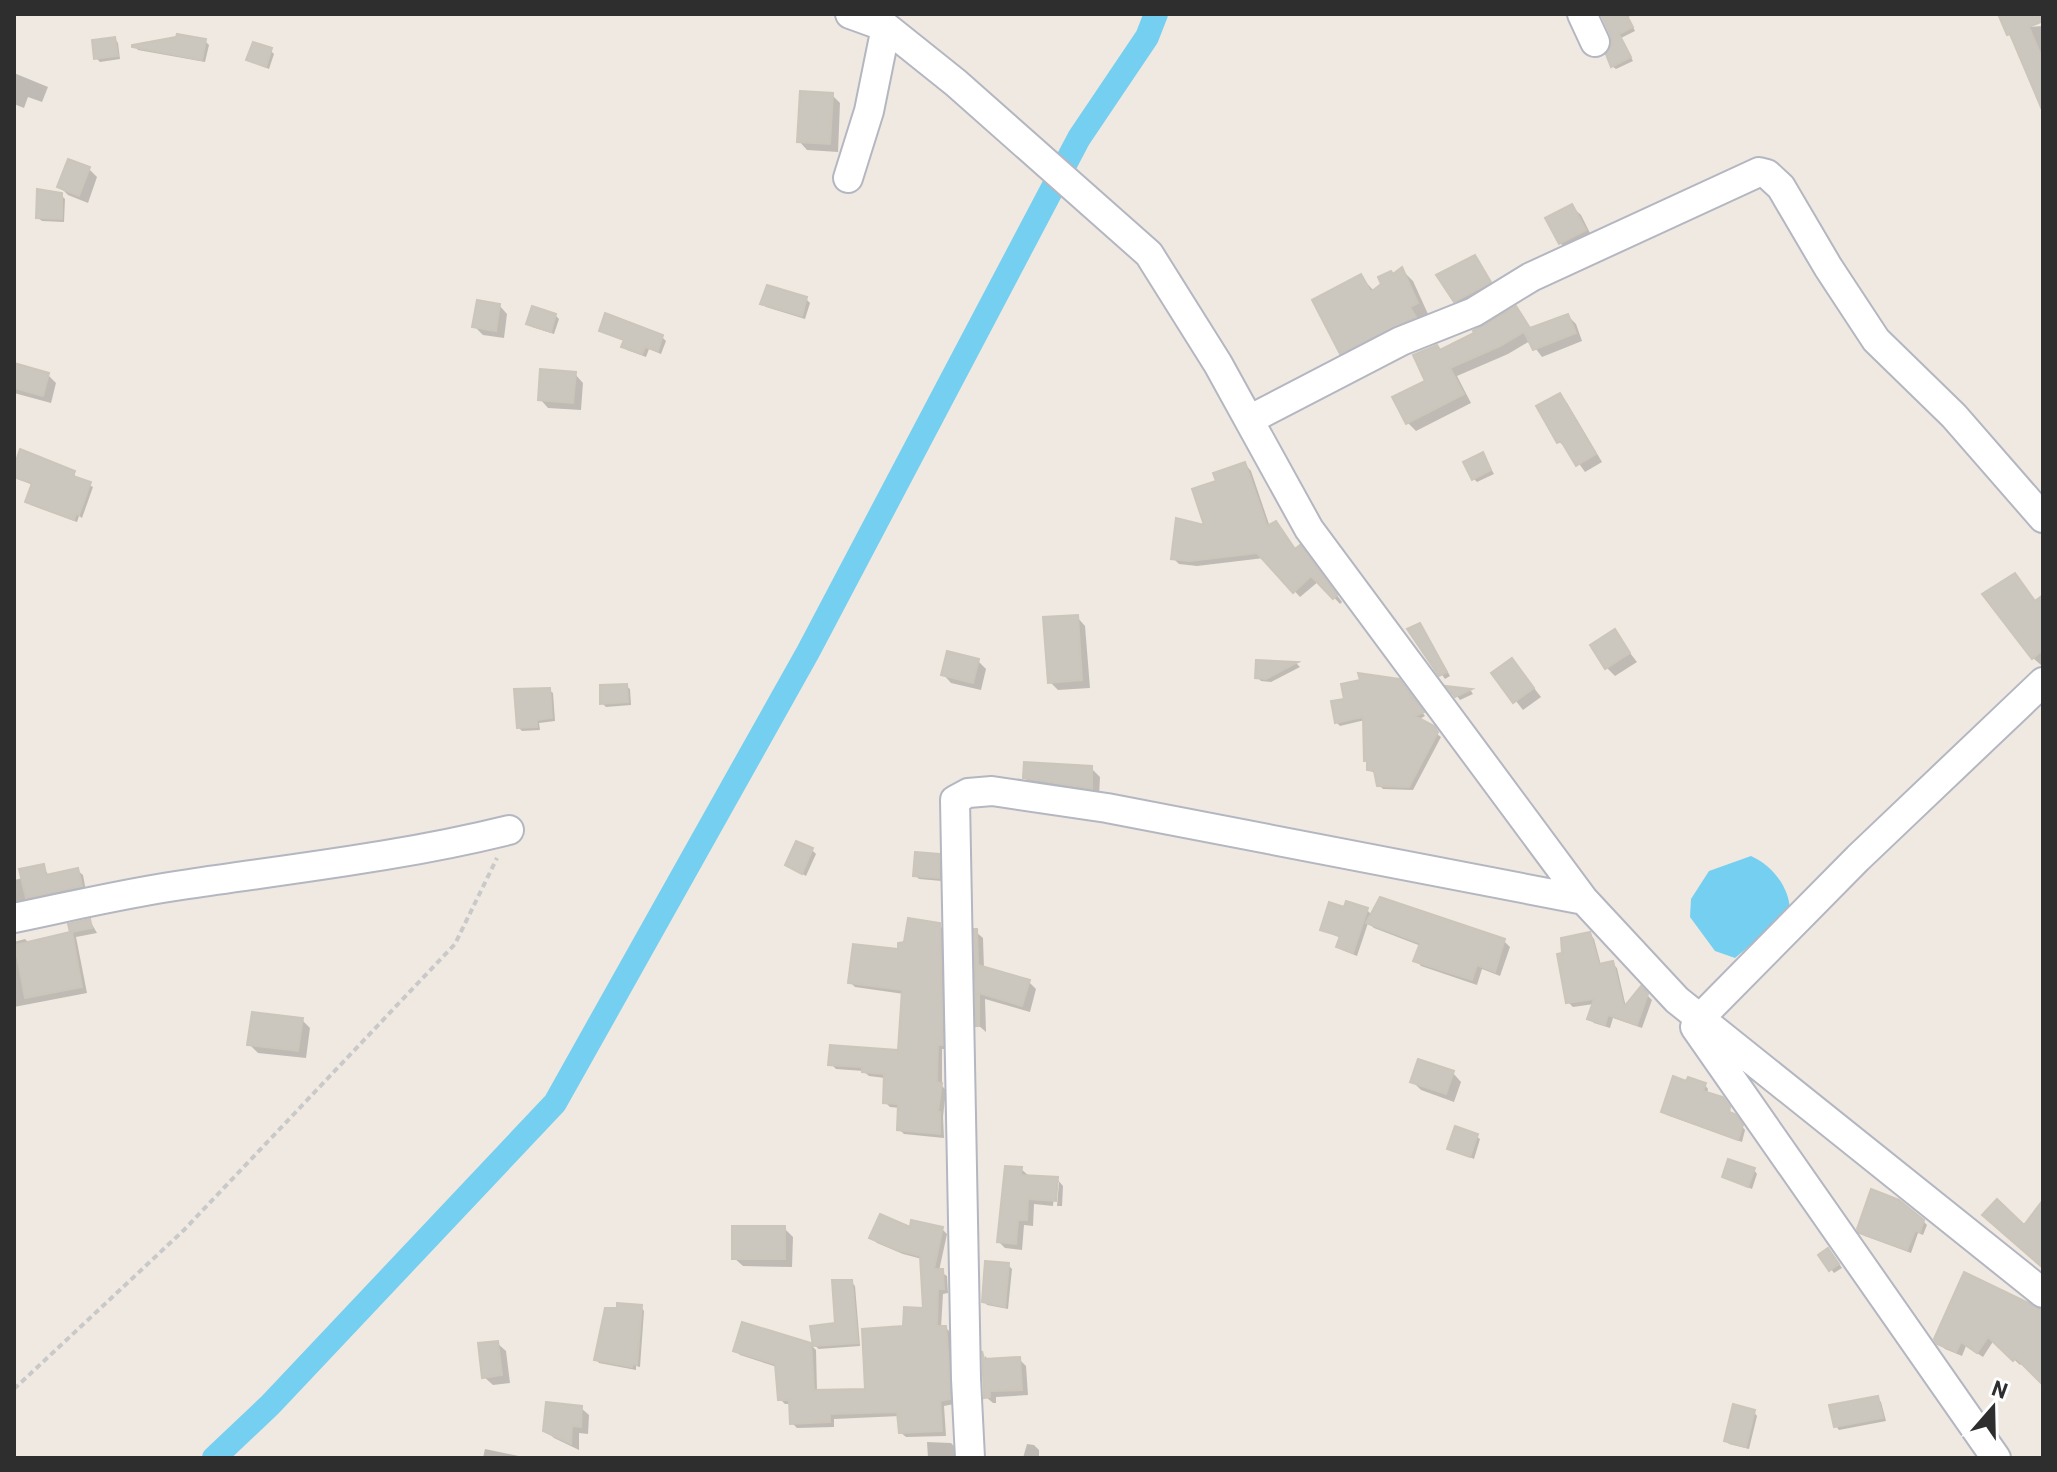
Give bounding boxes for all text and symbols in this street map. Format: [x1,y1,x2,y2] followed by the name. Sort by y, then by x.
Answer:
[1953,1368,2033,1448] north arrow
[1989,1374,2012,1403] text: N

